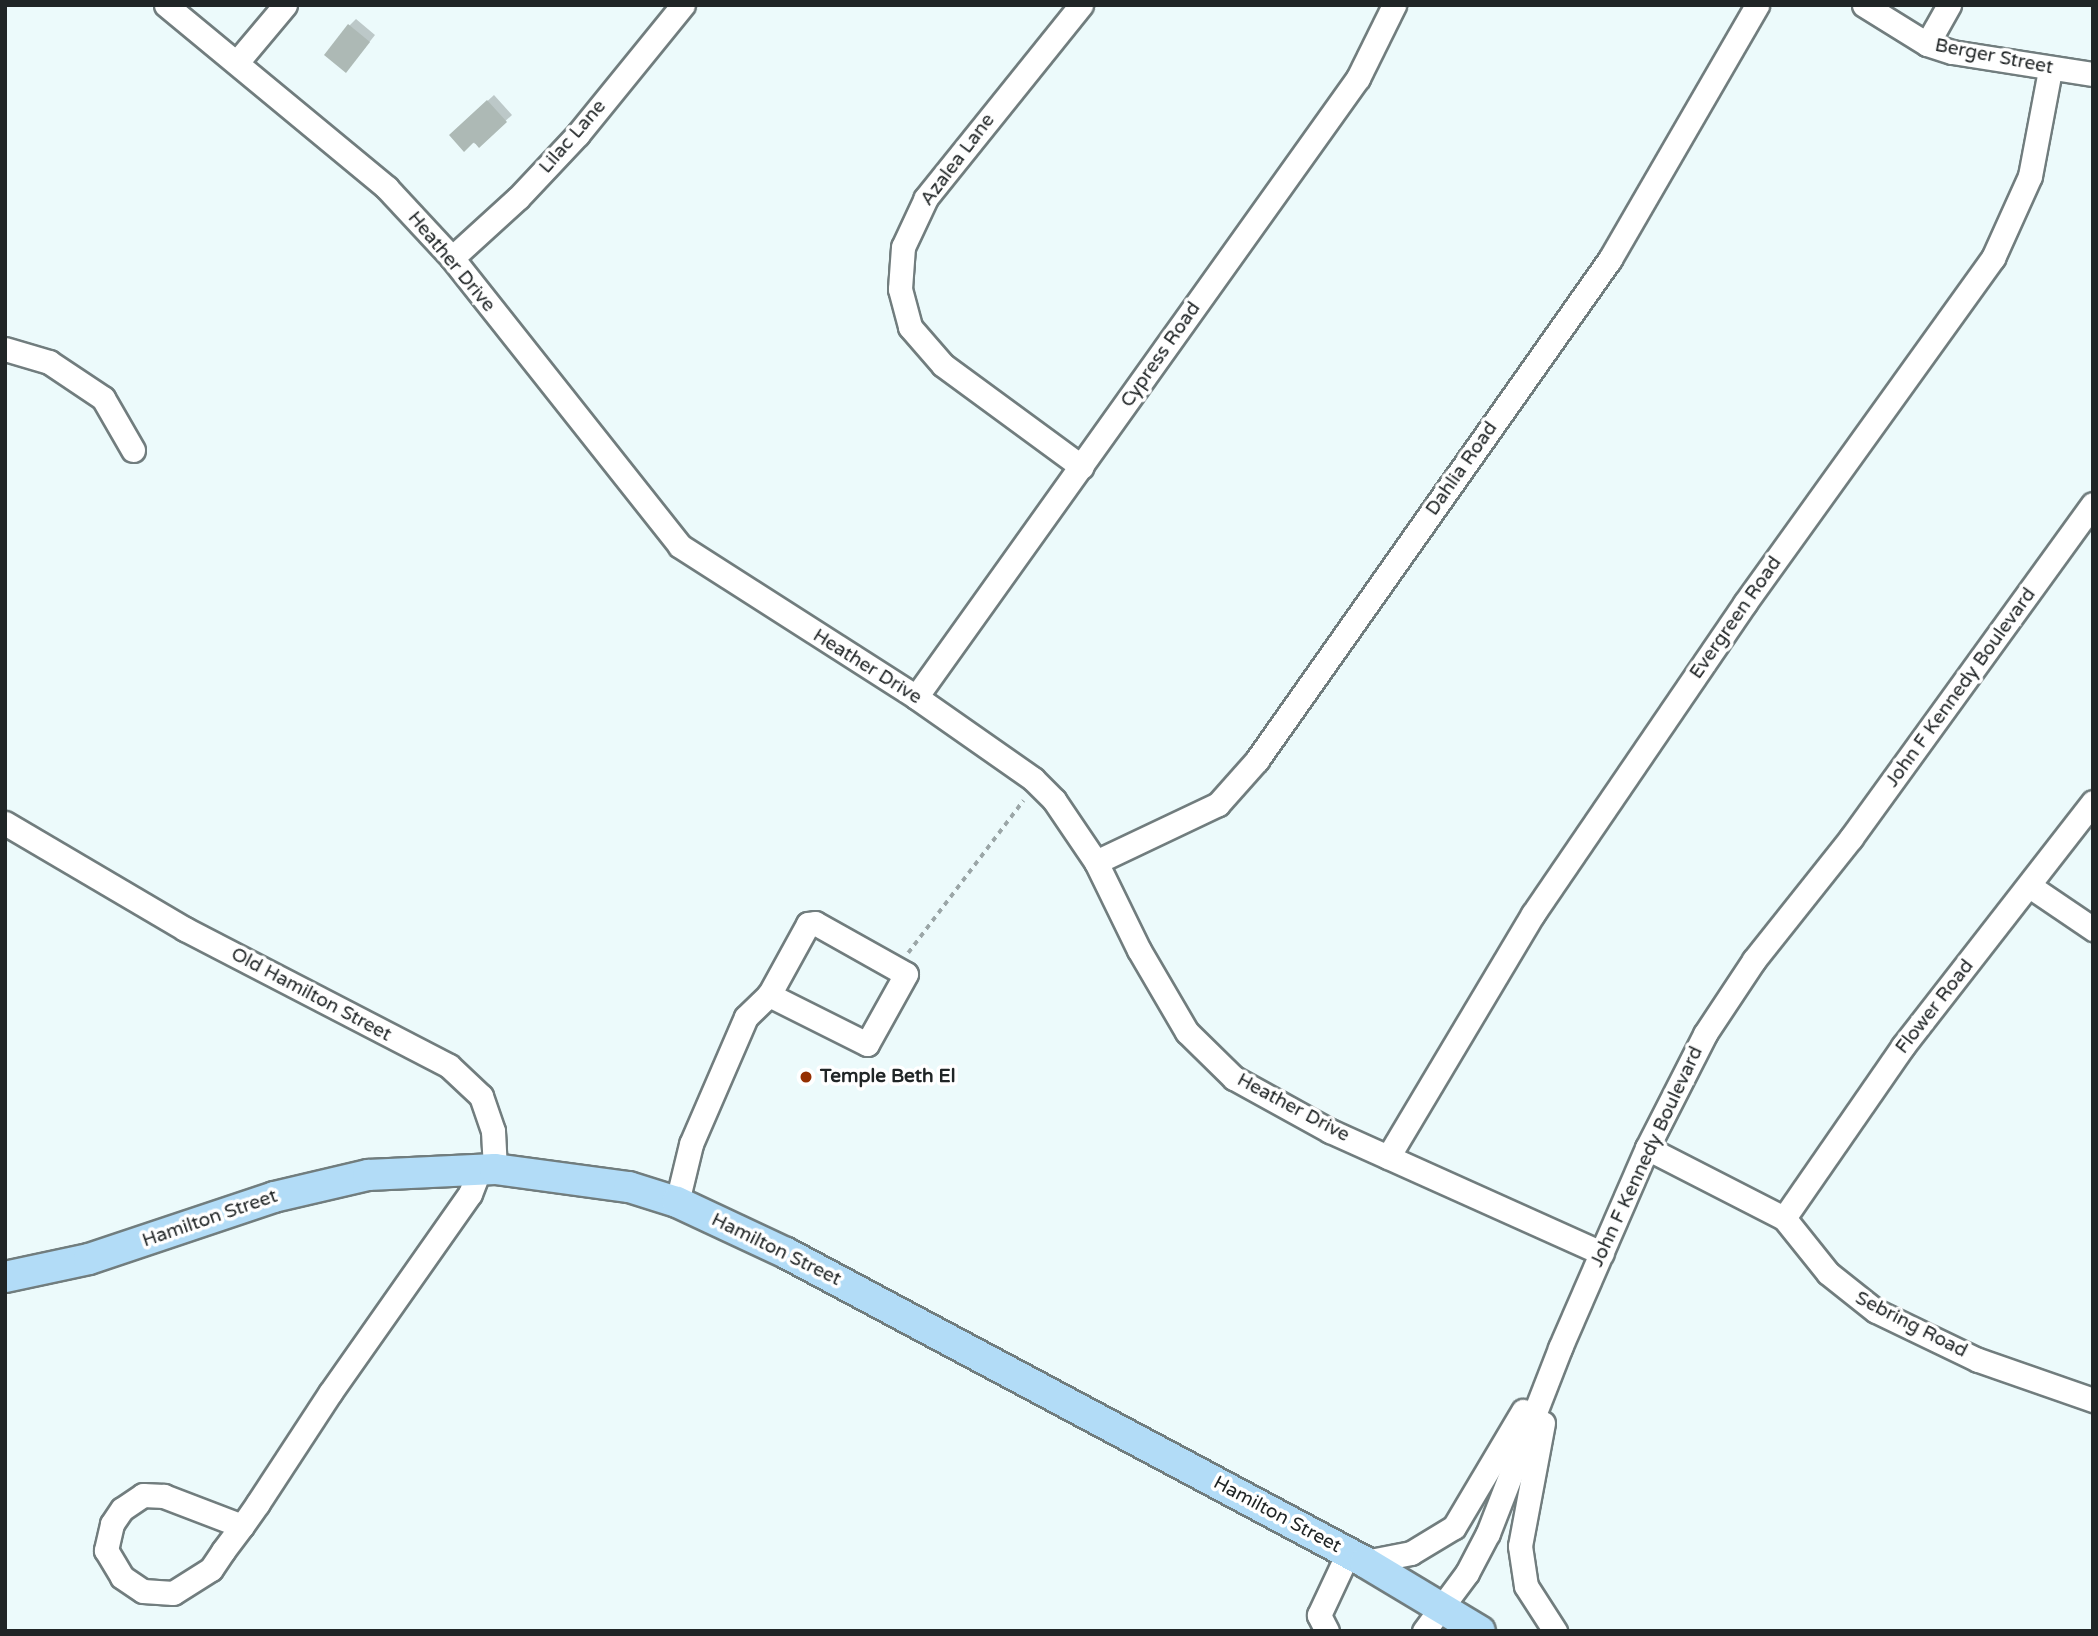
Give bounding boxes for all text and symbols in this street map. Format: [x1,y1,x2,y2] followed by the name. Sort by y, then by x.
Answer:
[1933,34,2055,80] street label: Berger Street
[535,96,611,178] street label: Lilac Lane
[916,109,1000,211] street label: Azalea Lane
[402,207,500,317] street label: Heather Drive
[1116,298,1206,412] street label: Cypress Road
[1421,418,1503,520] street label: Dahlia Road
[1685,552,1787,684] street label: Evergreen Road
[1881,584,2041,792] street label: John F Kennedy Boulevard
[808,625,926,709] street label: Heather Drive
[227,943,395,1047] street label: Old Hamilton Street
[1891,955,1979,1059] street label: Flower Road
[1586,1043,1708,1271] street label: John F Kennedy Boulevard
[820,1066,955,1088] place label: Temple Beth El
[798,1069,814,1085] marker: Temple Beth El
[1233,1069,1353,1147] street label: Heather Drive
[139,1185,281,1253] street label: Hamilton Street
[707,1209,845,1291] street label: Hamilton Street
[1851,1287,1971,1363] street label: Sebring Road
[1209,1472,1345,1558] street label: Hamilton Street

